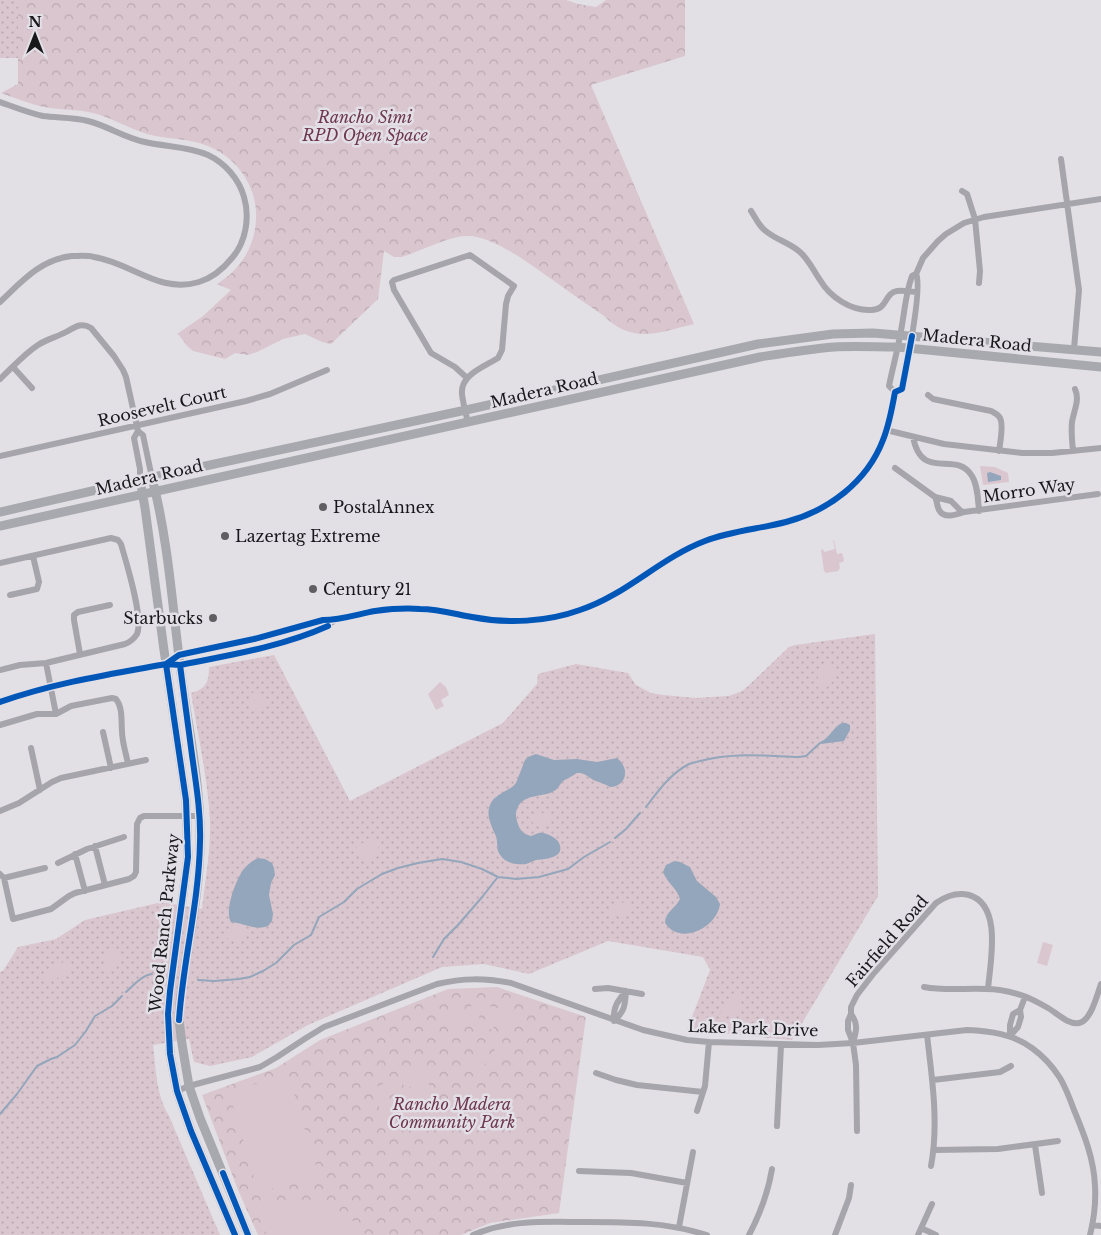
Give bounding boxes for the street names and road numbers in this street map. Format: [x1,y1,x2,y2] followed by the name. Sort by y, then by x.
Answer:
[921,324,1033,356] street label: Madera Road
[488,368,600,412] street label: Madera Road
[96,381,228,431] street label: Roosevelt Court
[93,455,205,499] street label: Madera Road
[981,474,1077,506] street label: Morro Way
[145,832,183,1015] street label: Wood Ranch Parkway
[842,891,932,991] street label: Fairfield Road
[687,1016,819,1040] street label: Lake Park Drive

